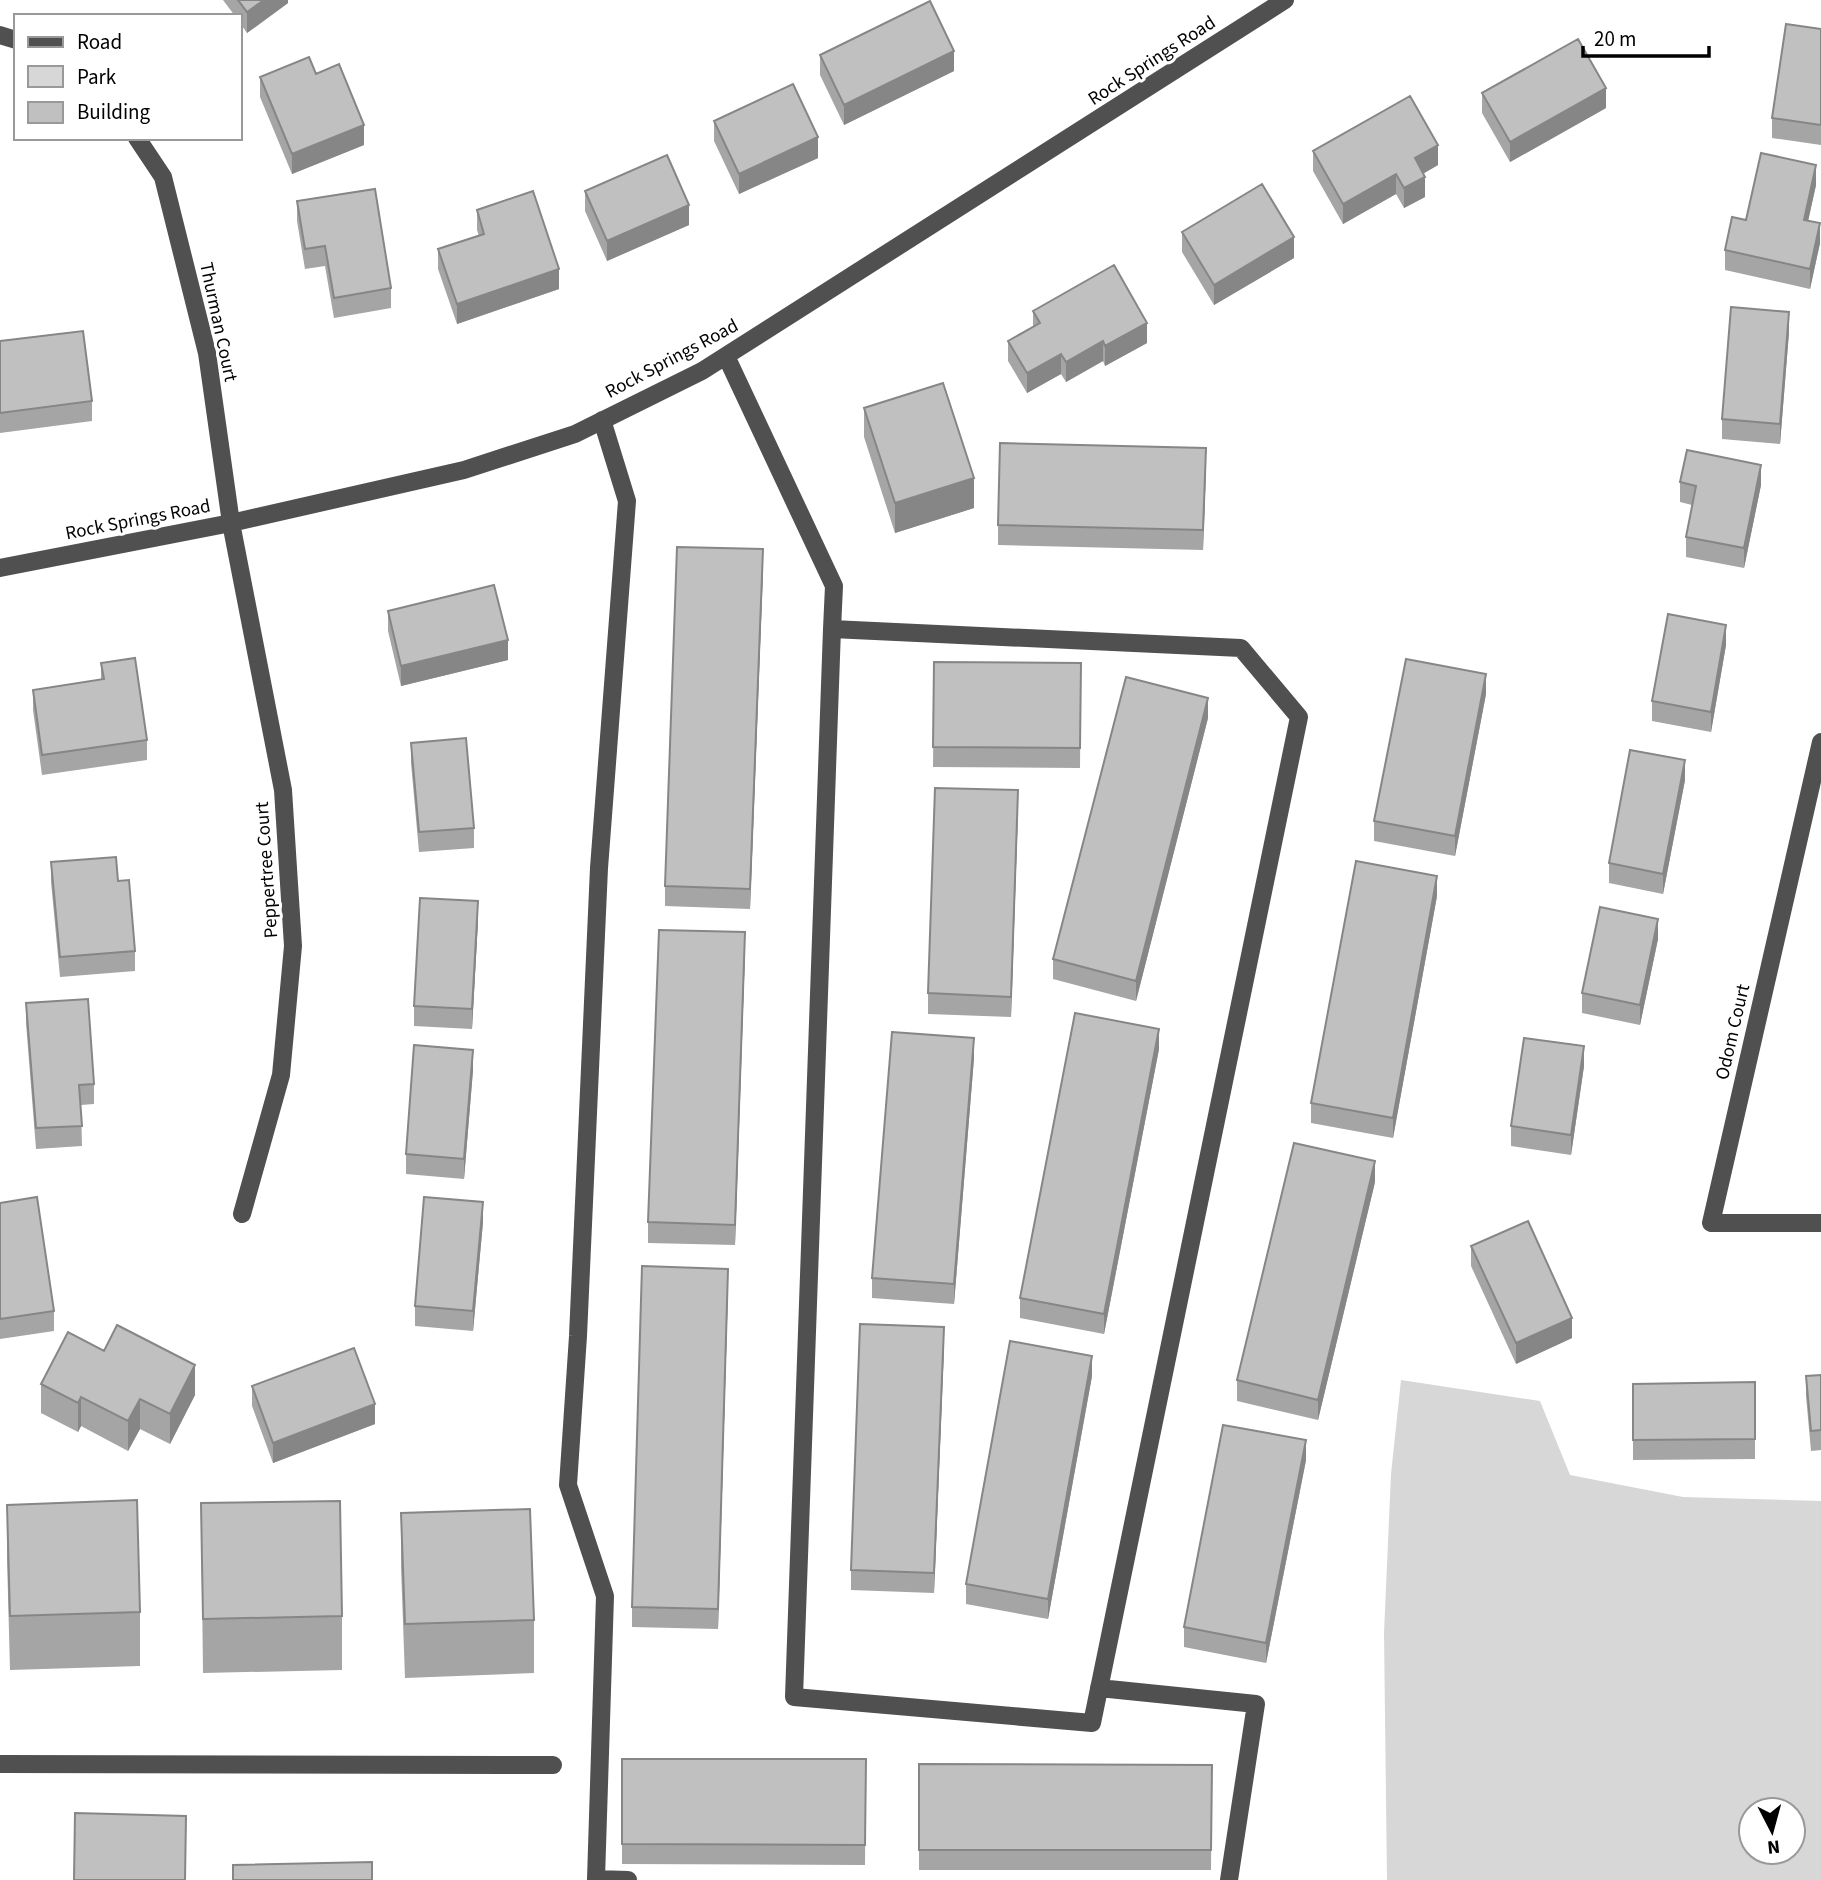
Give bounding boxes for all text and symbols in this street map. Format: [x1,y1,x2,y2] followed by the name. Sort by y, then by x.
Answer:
[1083,10,1221,112] street label: Rock Springs Road
[14,14,242,140] legend
[1583,14,1709,58] scale bar
[1594,24,1636,54] text: 20 m
[77,27,122,57] text: Road
[77,62,117,92] text: Park
[77,97,151,127] text: Building
[192,260,244,385] street label: Thurman Court
[601,313,743,405] street label: Rock Springs Road
[63,493,213,547] street label: Rock Springs Road
[249,800,285,939] street label: Peppertree Court
[1709,981,1757,1083] street label: Odom Court
[1737,1796,1807,1866] north arrow
[1766,1832,1781,1861] text: N

